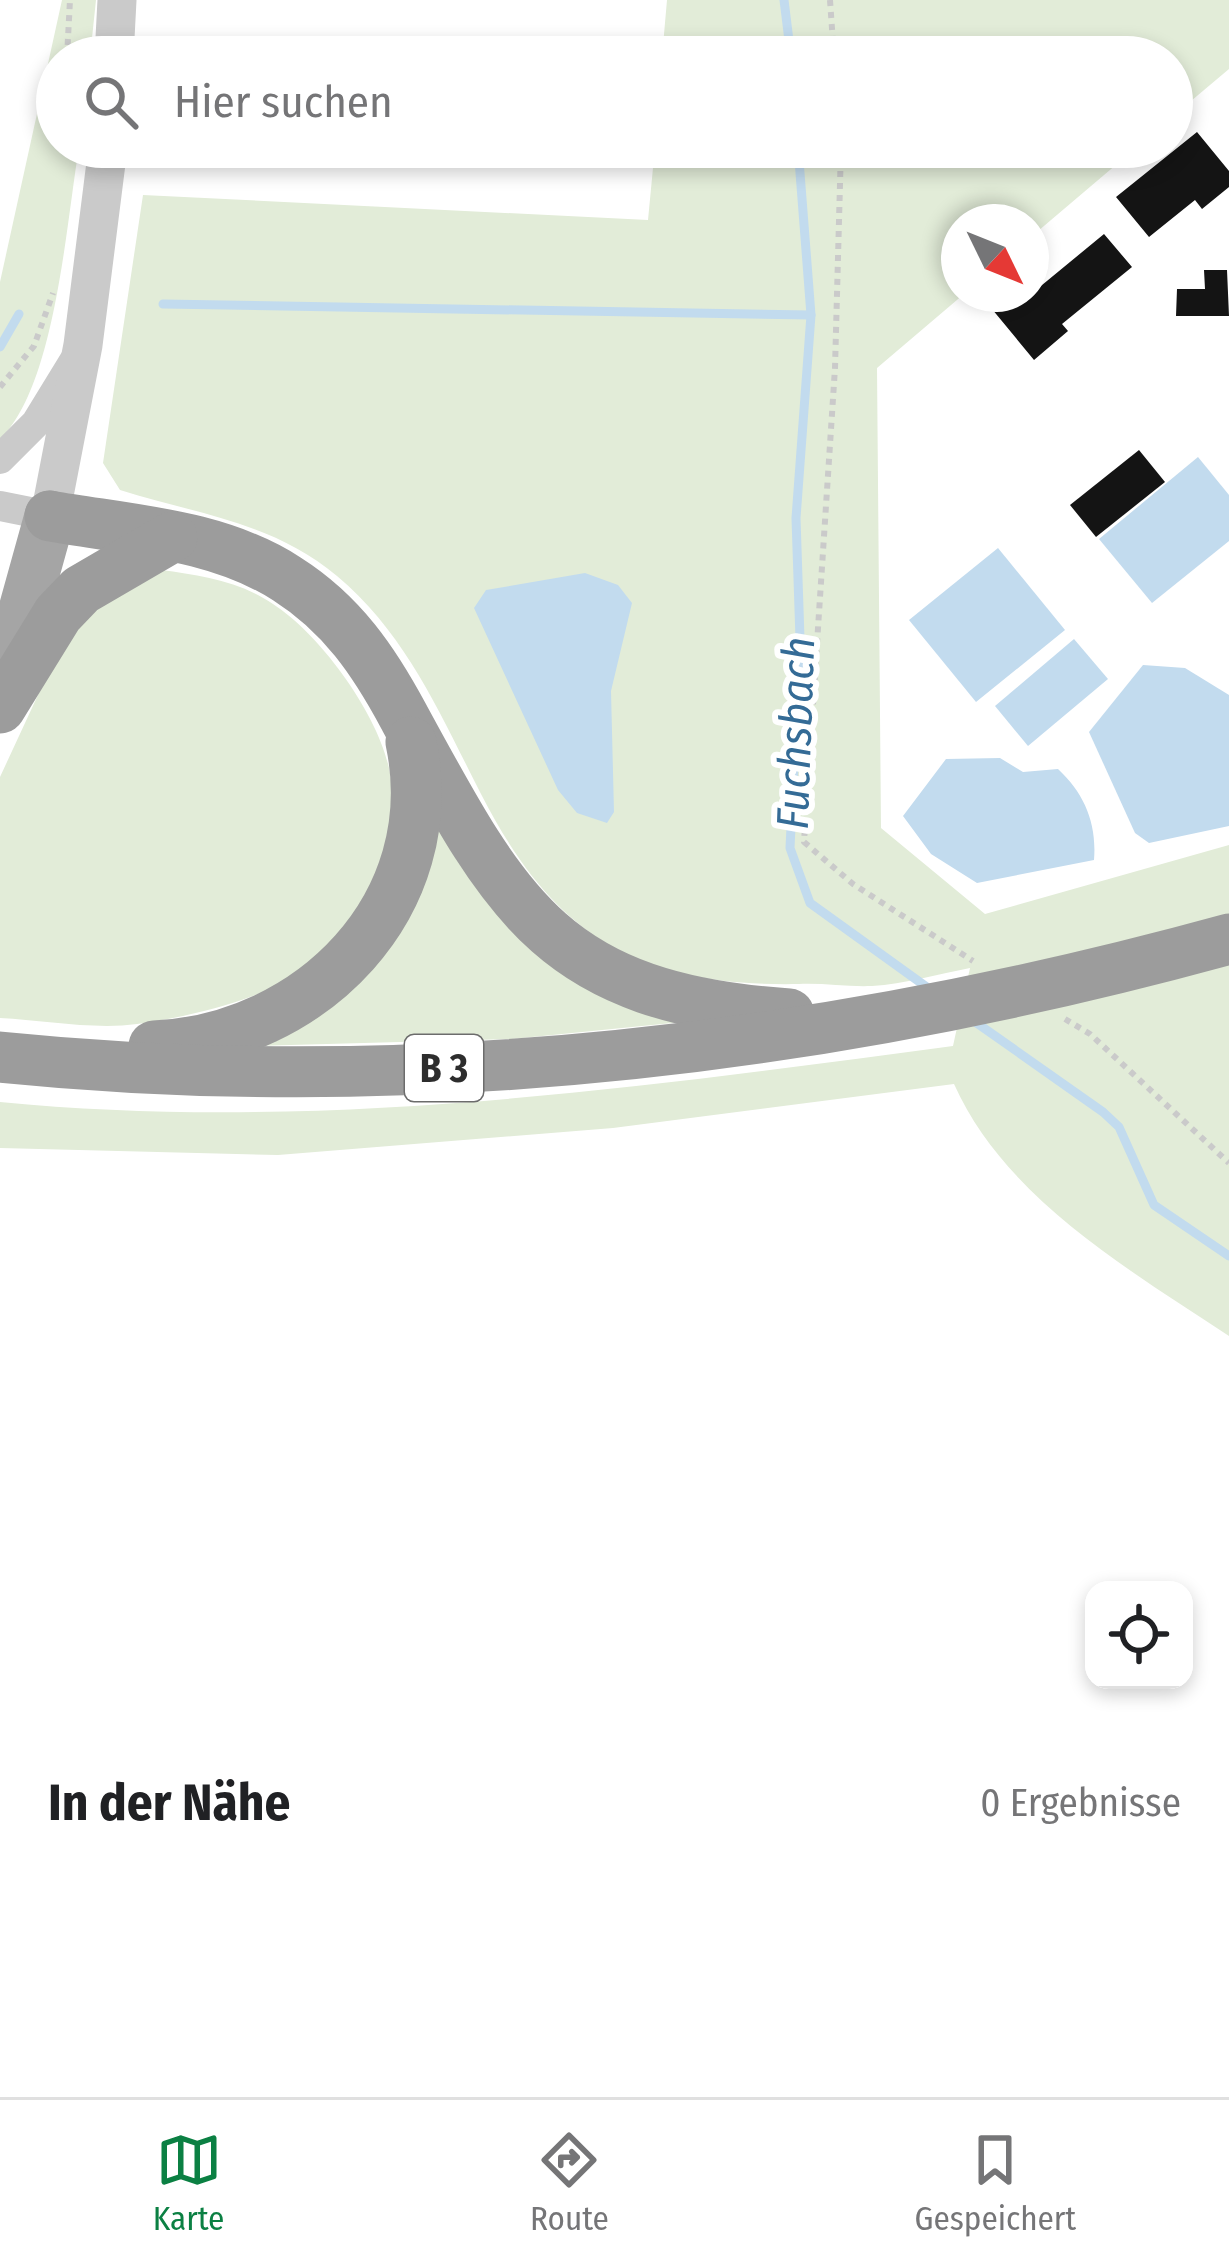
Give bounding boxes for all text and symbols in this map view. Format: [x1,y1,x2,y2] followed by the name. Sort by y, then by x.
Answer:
[36,36,1193,168] search box
[78,69,144,135] icon: search
[174,75,393,129] text: Hier suchen
[941,204,1049,312] north arrow
[766,636,826,830] water label: Fuchsbach
[405,1035,483,1101] road number: B 3
[1085,1581,1193,1689] map controls
[1085,1581,1193,1689] button: locate
[48,1772,290,1834] text: In der Nähe
[980,1780,1181,1826] text: 0 Ergebnisse
[153,2127,224,2239] tab: Karte
[530,2127,609,2239] tab: Route
[915,2127,1076,2239] tab: Gespeichert

